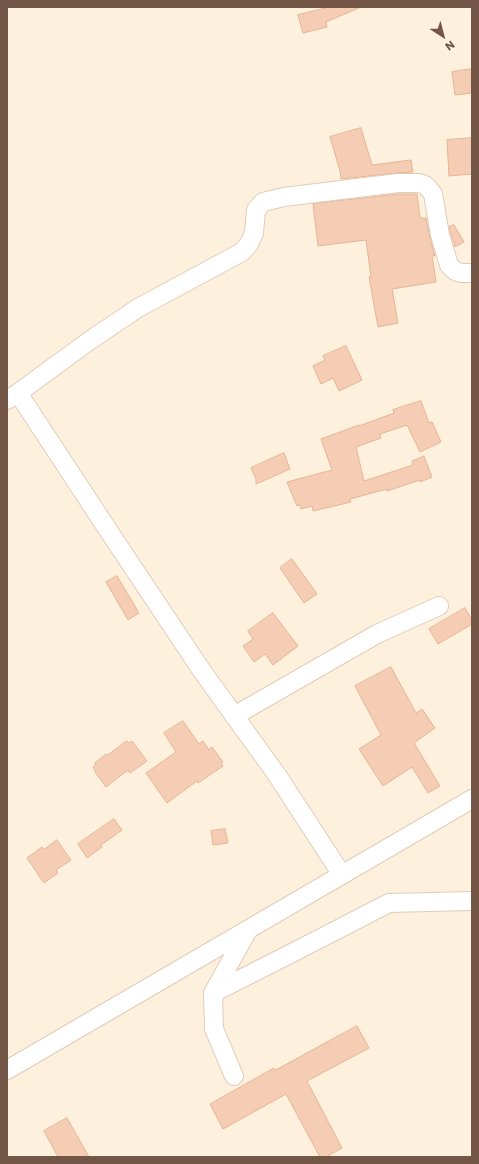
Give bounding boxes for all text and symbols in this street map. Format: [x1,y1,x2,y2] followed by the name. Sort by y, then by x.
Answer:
[423,16,463,56] north arrow
[442,37,458,55] text: N

